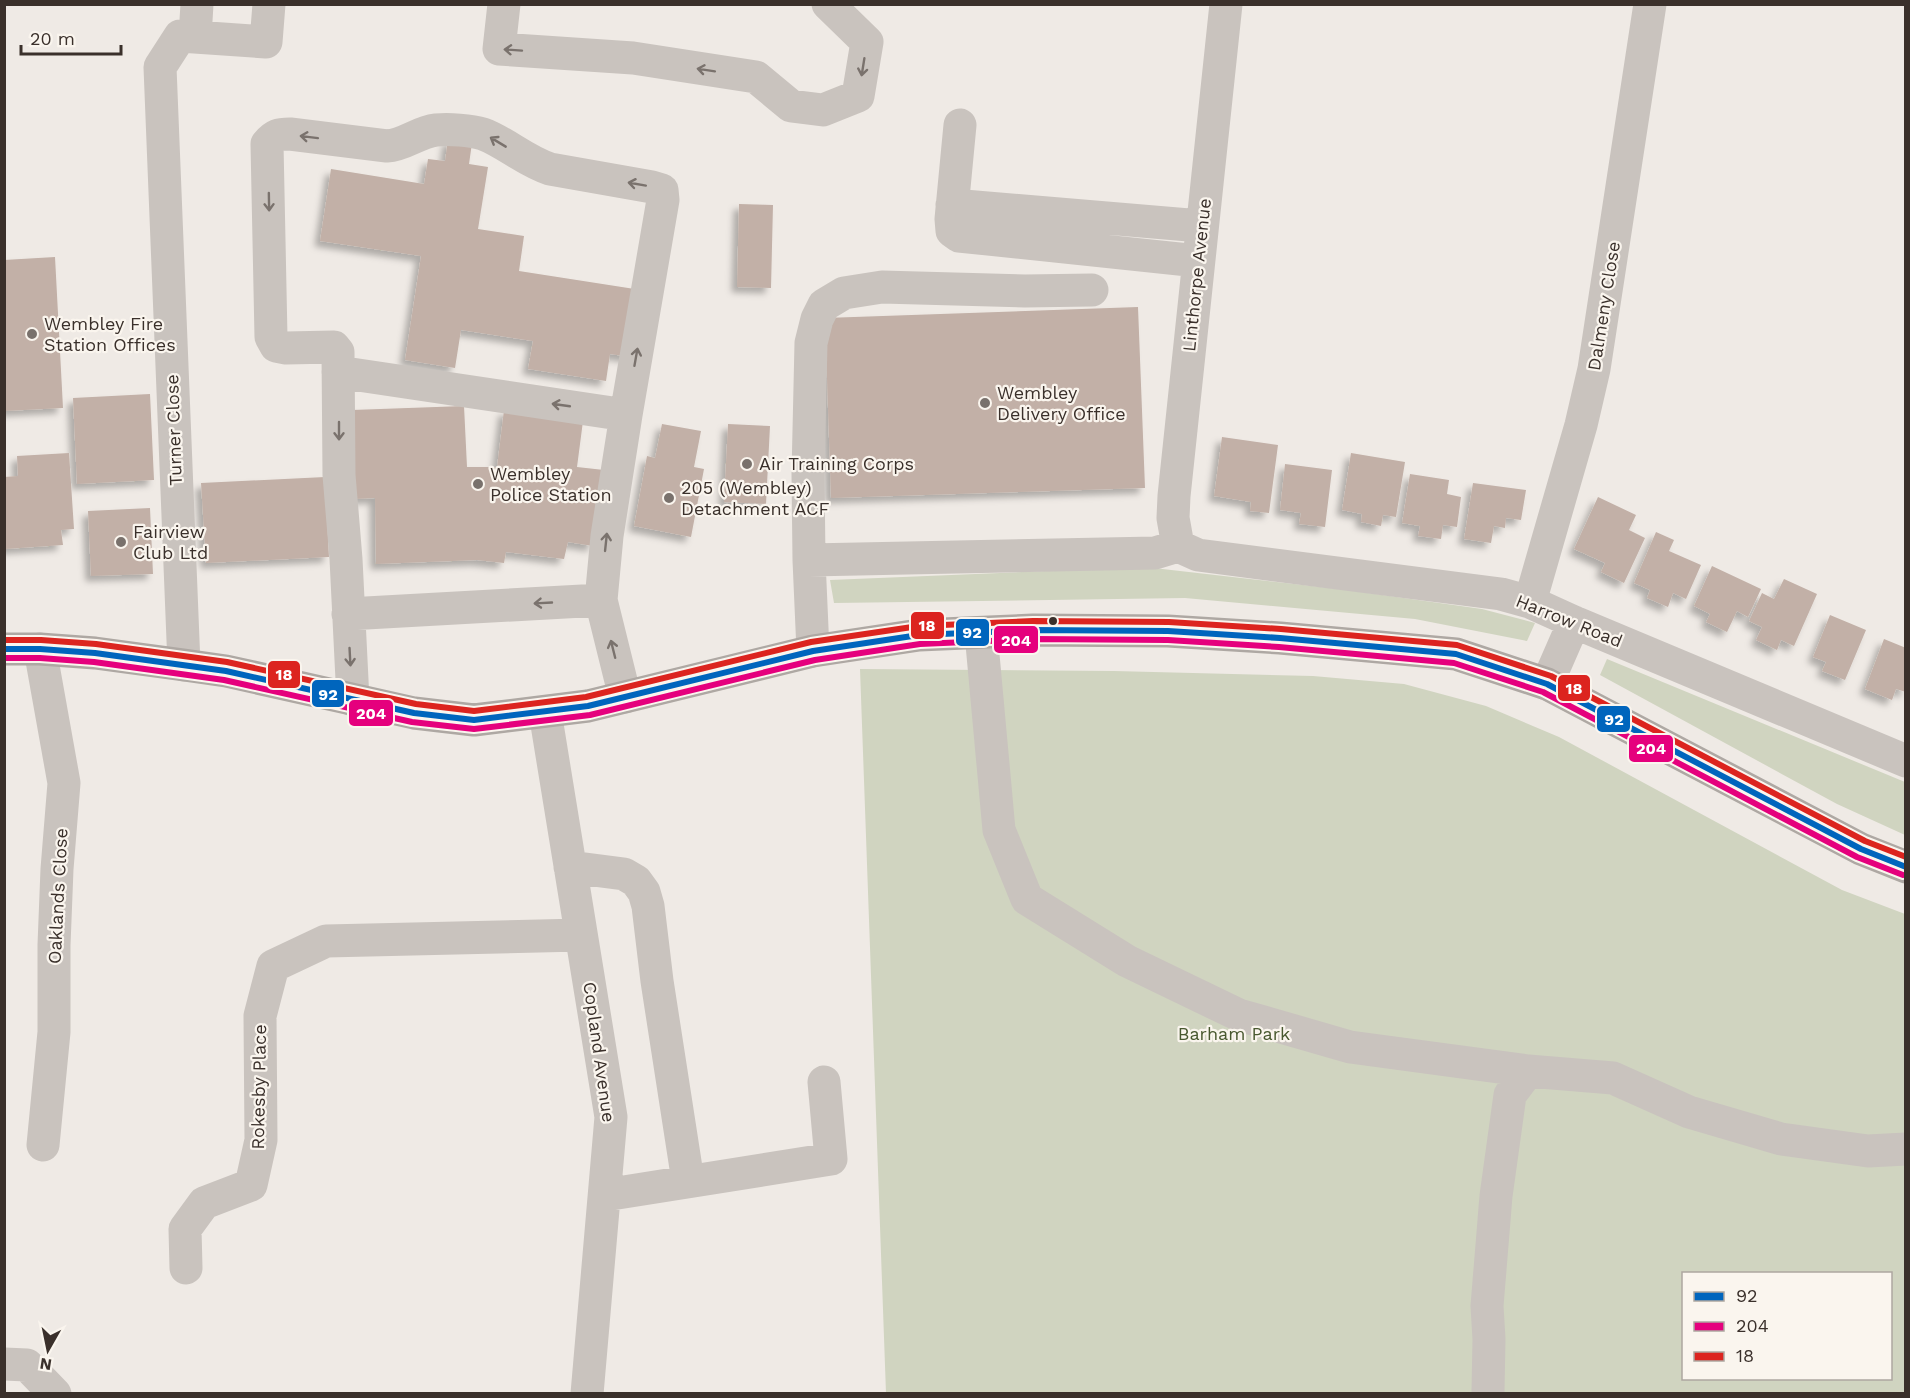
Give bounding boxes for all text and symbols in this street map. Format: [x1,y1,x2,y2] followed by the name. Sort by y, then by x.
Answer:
[21,18,122,56] scale bar
[30,28,75,49] text: 20 m
[503,44,523,55] one-way arrow
[857,57,868,77] one-way arrow
[697,64,717,75] one-way arrow
[300,131,320,142] one-way arrow
[490,136,507,148] one-way arrow
[628,178,647,189] one-way arrow
[263,192,274,212] one-way arrow
[1178,197,1215,353] street label: Linthorpe Avenue
[1583,240,1624,372] street label: Dalmeny Close
[44,313,176,355] place label: Wembley Fire Station Offices
[25,327,39,341] marker: Wembley Fire Station Offices
[631,348,642,367] one-way arrow
[161,374,186,486] street label: Turner Close
[997,382,1126,424] place label: Wembley Delivery Office
[978,396,992,410] marker: Wembley Delivery Office
[552,400,572,411] one-way arrow
[333,420,345,440] one-way arrow
[759,453,914,474] place label: Air Training Corps
[740,457,754,471] marker: Air Training Corps
[490,463,612,505] place label: Wembley Police Station
[471,477,485,491] marker: Wembley Police Station
[681,477,829,519] place label: 205 (Wembley) Detachment ACF
[662,491,676,505] marker: 205 (Wembley) Detachment ACF
[133,521,208,563] place label: Fairview Club Ltd
[601,533,612,552] one-way arrow
[114,535,128,549] marker: Fairview Club Ltd
[1513,590,1625,651] street label: Harrow Road
[533,598,553,609] one-way arrow
[910,611,945,640] line badge: 18
[1047,615,1059,627] unlabelled marker
[919,616,935,635] text: 18
[955,618,990,647] line badge: 92
[962,623,982,642] text: 92
[993,625,1039,654] line badge: 204
[1001,631,1031,650] text: 204
[607,640,618,659] one-way arrow
[345,646,356,666] one-way arrow
[267,660,301,689] line badge: 18
[276,665,292,684] text: 18
[1557,674,1591,702] line badge: 18
[311,679,345,708] line badge: 92
[1566,679,1582,698] text: 18
[318,685,338,704] text: 92
[348,699,394,727] line badge: 204
[356,704,386,723] text: 204
[1596,705,1631,733] line badge: 92
[1604,710,1624,729] text: 92
[1628,734,1674,763] line badge: 204
[1636,739,1666,758] text: 204
[43,827,72,965] street label: Oaklands Close
[579,980,620,1124] street label: Copland Avenue
[1178,1023,1290,1044] park label: Barham Park
[247,1024,270,1150] street label: Rokesby Place
[1682,1272,1892,1380] legend
[1736,1285,1758,1306] text: 92
[1736,1315,1769,1336] text: 204
[18,1320,78,1380] north arrow
[1736,1345,1754,1366] text: 18
[38,1354,53,1375] text: N

